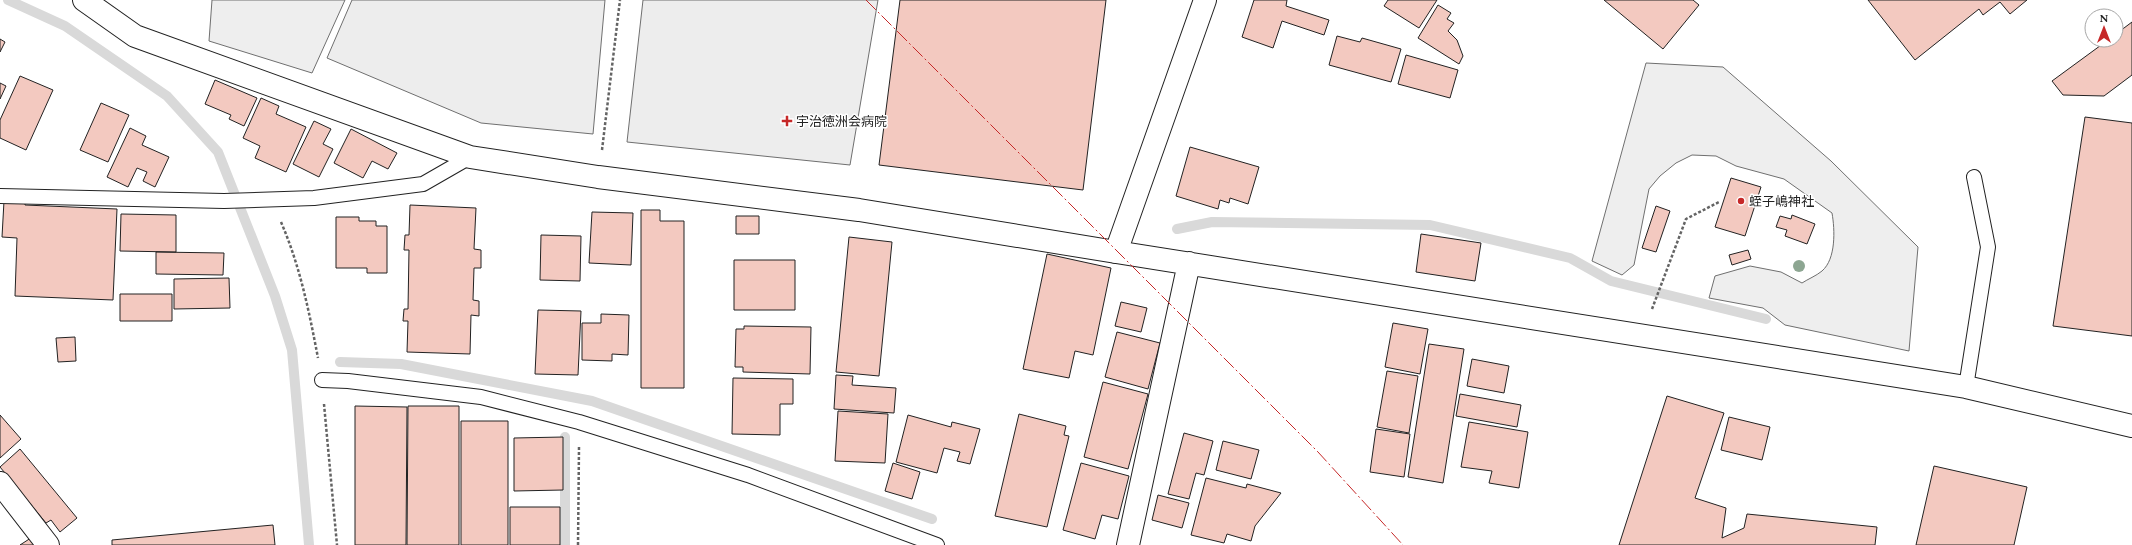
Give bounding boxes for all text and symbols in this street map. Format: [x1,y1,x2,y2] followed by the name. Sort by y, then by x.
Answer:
[2084,8,2124,48] north arrow
[2100,10,2109,27] text: N
[796,112,887,132] place label: 宇治徳洲会病院
[781,115,793,127] marker: 宇治徳洲会病院
[1749,192,1814,212] place label: 蛭子嶋神社
[1736,196,1746,206] marker: 蛭子嶋神社

